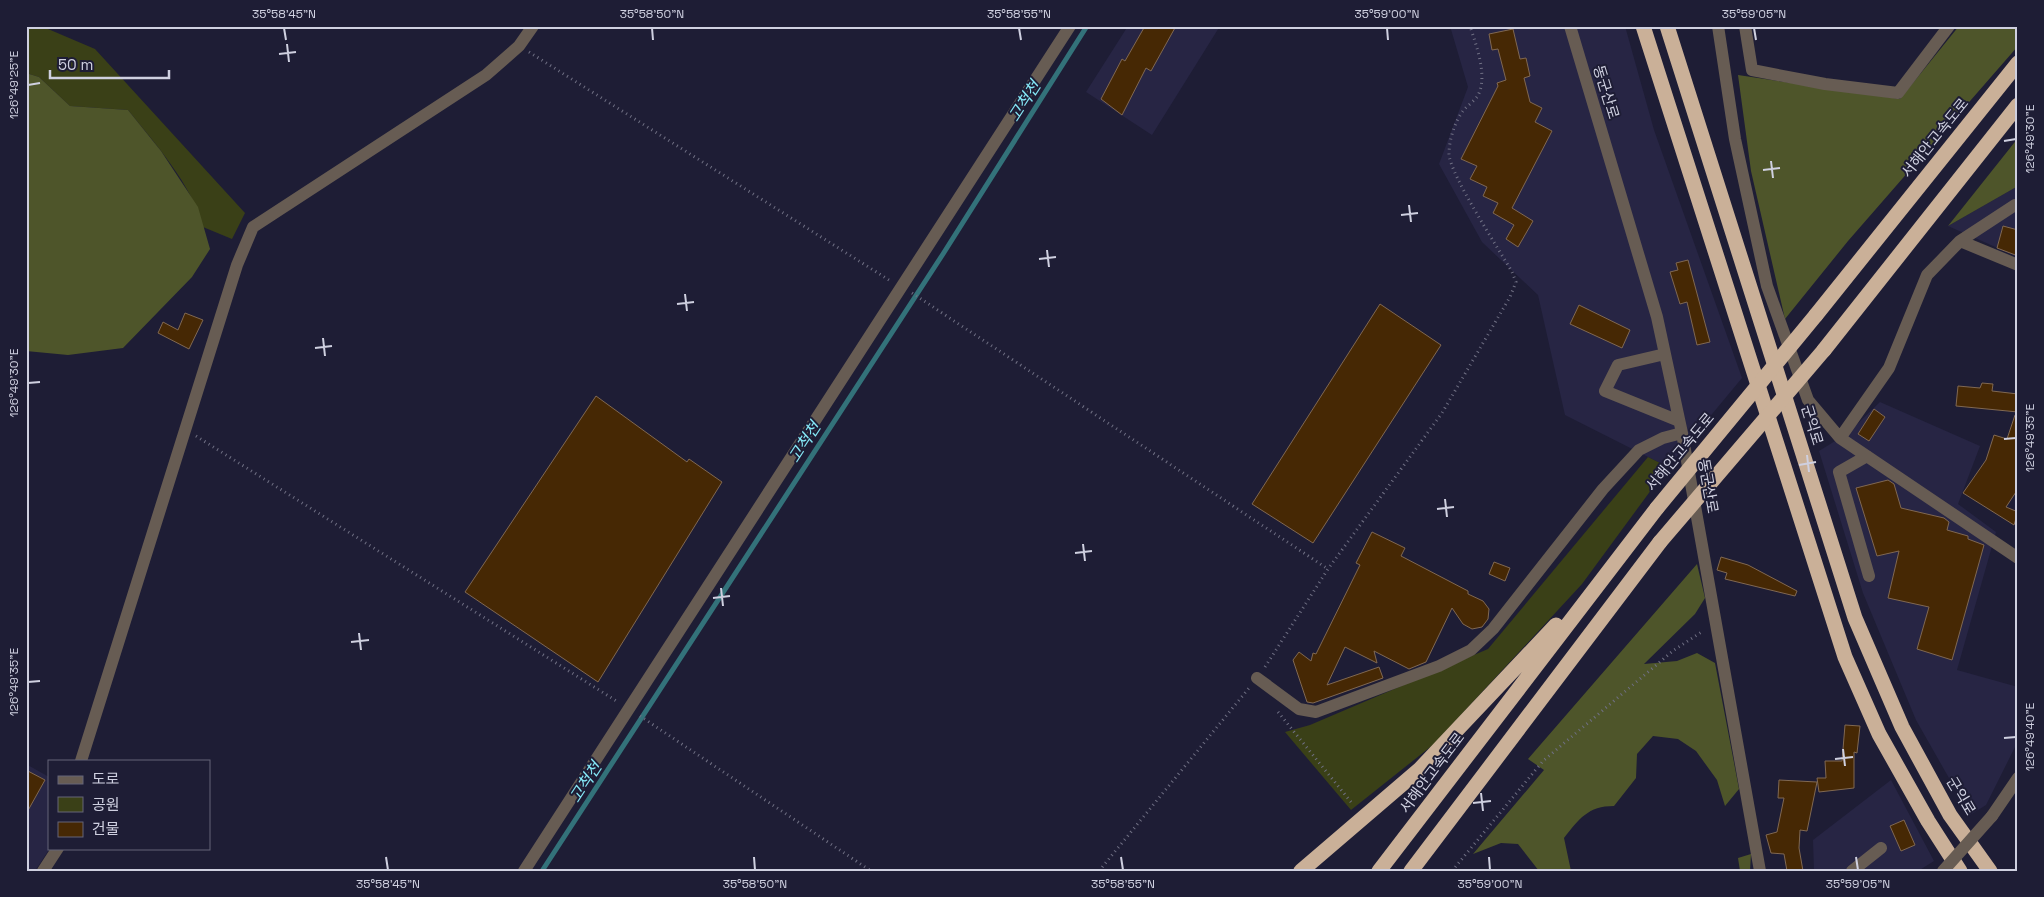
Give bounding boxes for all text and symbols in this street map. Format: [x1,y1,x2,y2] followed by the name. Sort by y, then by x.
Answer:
[252,6,316,22] text: 35°58'45"N
[620,6,684,22] text: 35°58'50"N
[987,6,1051,22] text: 35°58'55"N
[1354,6,1420,22] text: 35°59'00"N
[1722,6,1786,22] text: 35°59'05"N
[50,48,169,80] scale bar
[6,51,22,119] text: 126°49'25"E
[58,55,93,74] text: 50 m
[1589,63,1624,121] street label: 동군산로
[1004,75,1046,126] water label: 고척천
[1897,94,1972,181] street label: 서해안고속도로
[2022,104,2038,173] text: 126°49'30"E
[6,348,22,417] text: 126°49'30"E
[1797,402,1828,447] street label: 군익로
[2022,404,2038,472] text: 126°49'35"E
[1641,409,1718,495] street label: 서해안고속도로
[784,416,826,467] water label: 고척천
[1694,457,1723,515] street label: 동군산로
[6,648,22,716] text: 126°49'35"E
[2022,702,2038,771] text: 126°49'40"E
[1395,728,1468,817] street label: 서해안고속도로
[565,756,607,807] water label: 고척천
[48,760,210,850] legend
[92,769,120,788] text: 도로
[1943,773,1980,818] street label: 군익로
[92,795,120,814] text: 공원
[92,819,120,838] text: 건물
[356,876,420,892] text: 35°58'45"N
[723,876,787,892] text: 35°58'50"N
[1091,876,1155,892] text: 35°58'55"N
[1457,876,1523,892] text: 35°59'00"N
[1826,876,1890,892] text: 35°59'05"N

